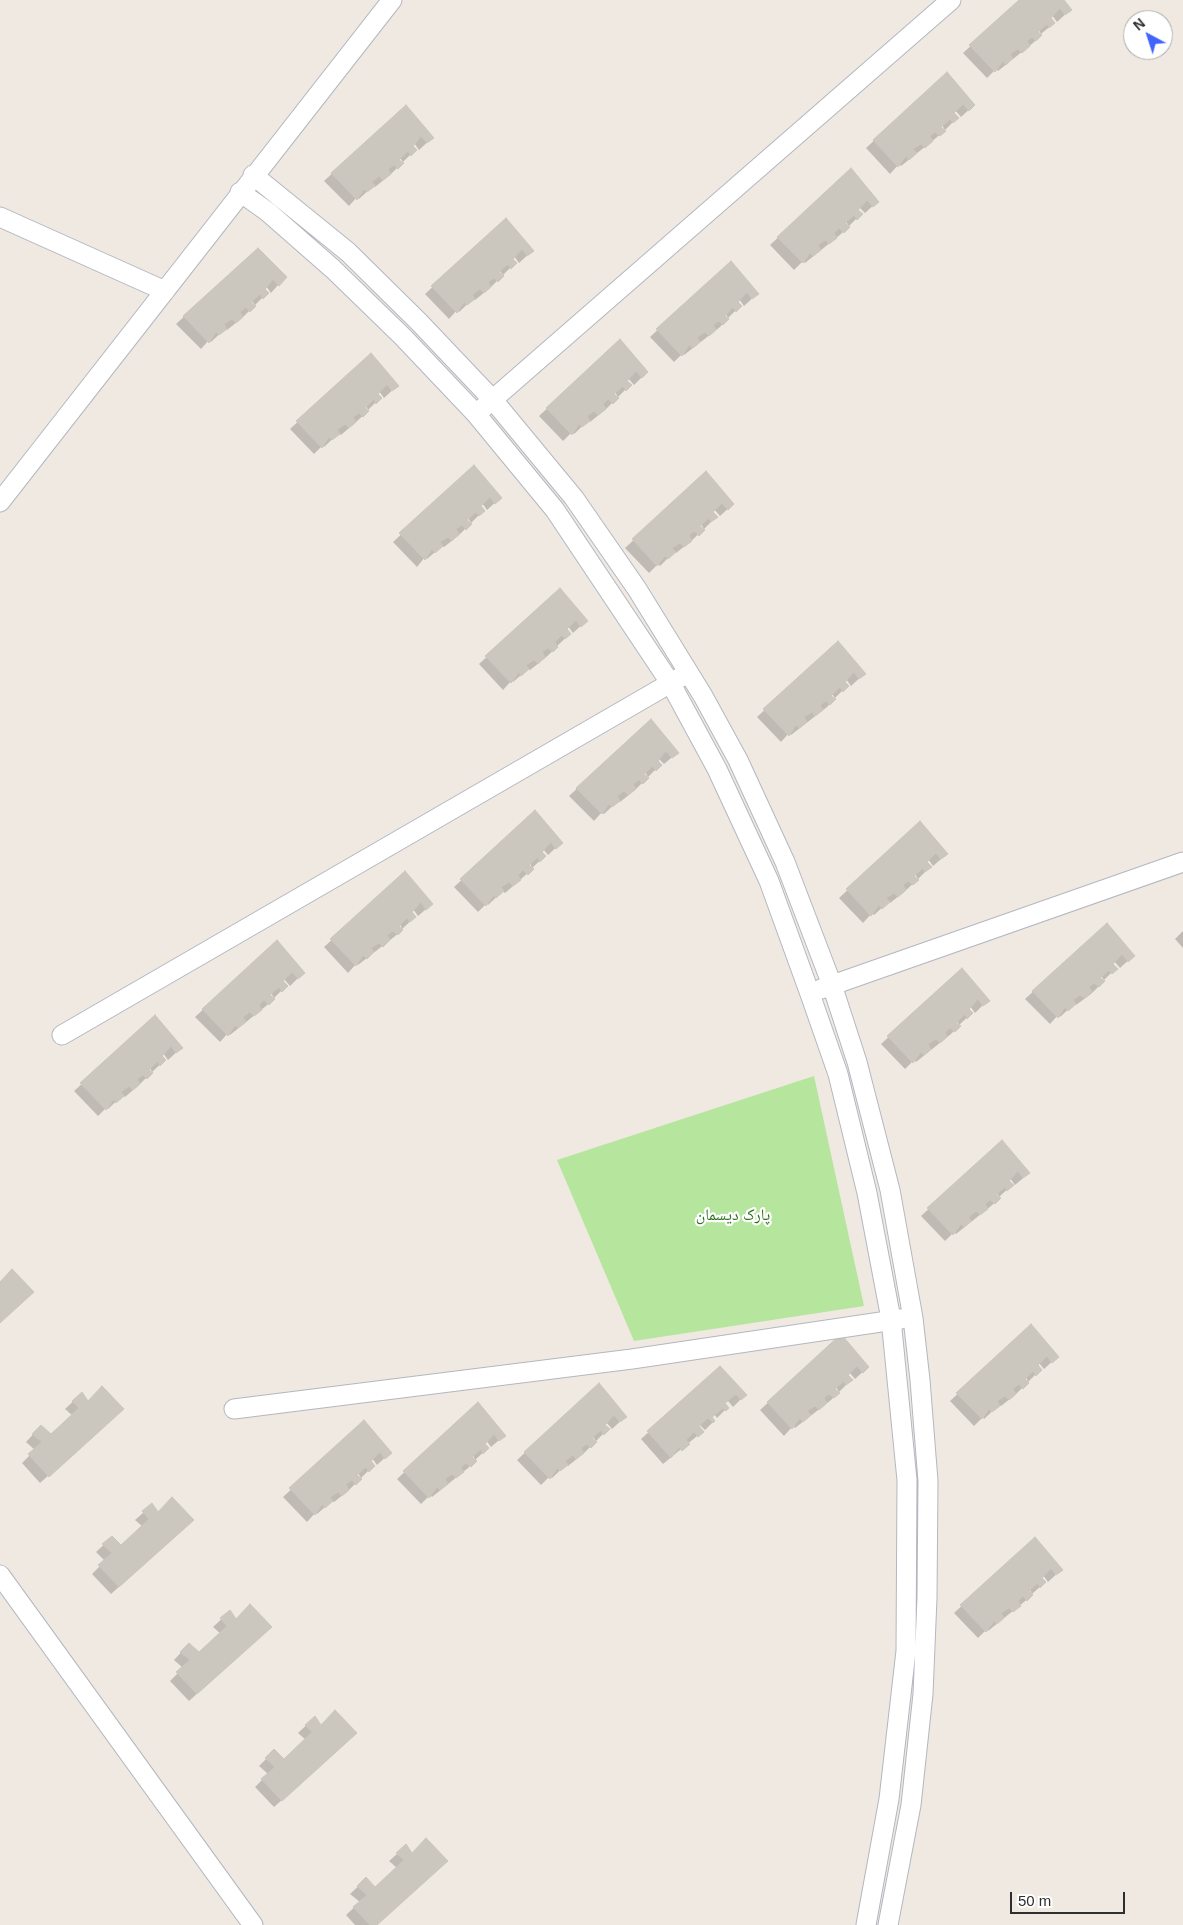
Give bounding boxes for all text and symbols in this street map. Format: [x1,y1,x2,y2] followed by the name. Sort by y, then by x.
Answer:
[1123,10,1173,60] north arrow
[1130,15,1148,34] text: N
[696,1206,770,1226] park label: پارک دیسمان
[1013,1882,1128,1914] scale bar
[1018,1892,1051,1909] text: 50 m

